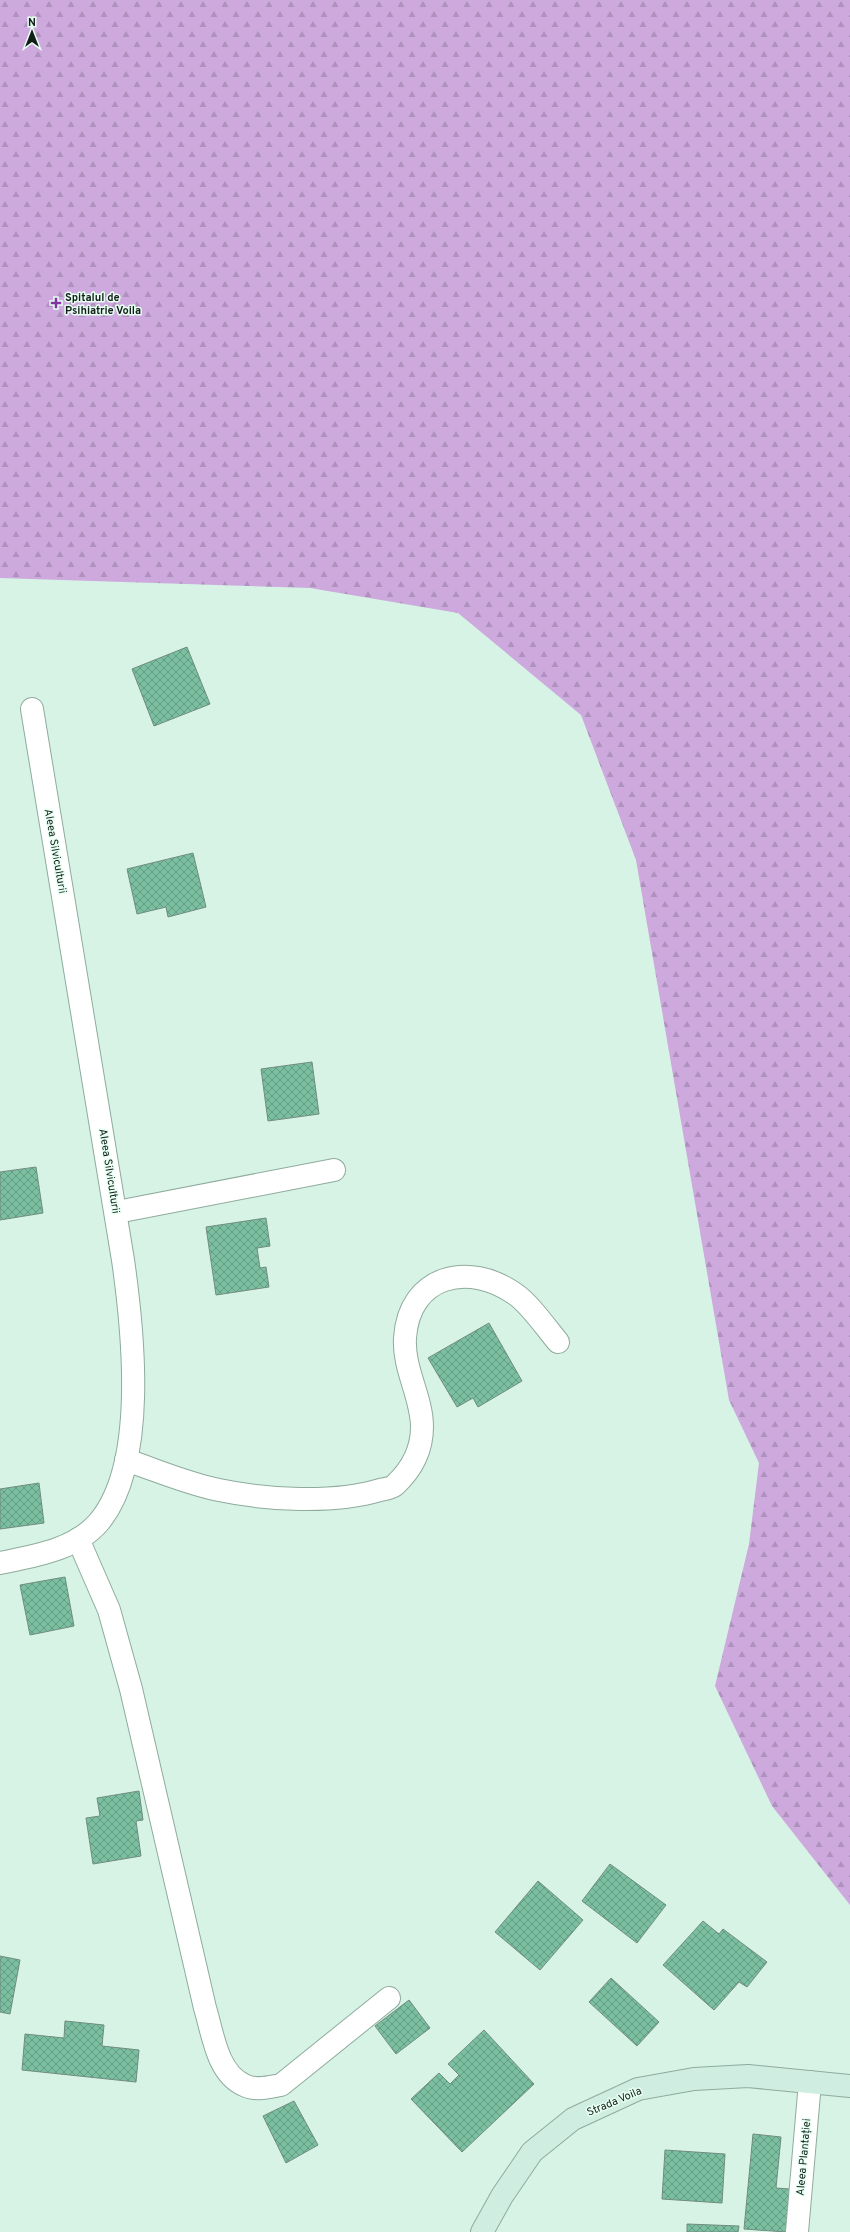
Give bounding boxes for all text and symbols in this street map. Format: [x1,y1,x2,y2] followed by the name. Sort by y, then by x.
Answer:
[12,12,52,52] north arrow
[28,16,36,30] text: N
[65,291,141,318] place label: Spitalul de Psihiatrie Voila
[50,297,62,309] marker: Spitalul de Psihiatrie Voila
[41,808,69,895] street label: Aleea Silviculturii
[95,1128,123,1215] street label: Aleea Silviculturii
[585,2084,644,2120] street label: Strada Voila
[794,2118,814,2196] street label: Aleea Plantației

